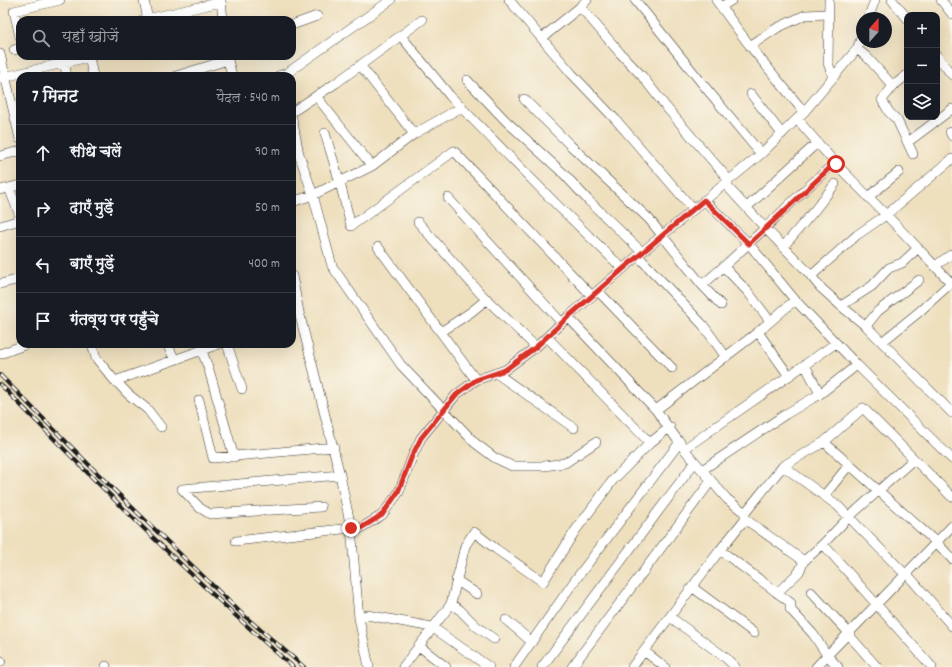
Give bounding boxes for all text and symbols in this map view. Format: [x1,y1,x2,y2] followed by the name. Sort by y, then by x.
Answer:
[856,12,892,48] north arrow
[904,12,940,120] map controls
[904,12,940,48] button: +
[16,16,296,60] search box
[30,27,52,49] icon: search
[62,27,119,49] text: यहाँ खोजें
[904,48,940,84] button: −
[904,84,940,120] button: layers
[32,86,78,110] text: 7 मिनट
[217,89,280,108] text: पैदल · 540 m
[32,142,54,164] icon: ahead
[70,142,121,164] text: सीधे चलें
[255,143,280,162] text: 90 m
[827,155,845,173] route start
[32,198,54,220] icon: right
[70,198,113,220] text: दाएँ मुड़ें
[255,199,280,218] text: 50 m
[32,254,54,276] icon: left
[70,254,114,276] text: बाएँ मुड़ें
[249,255,280,274] text: 400 m
[32,310,54,332] icon: arrive
[70,310,159,332] text: गंतव्य पर पहुँचे
[342,519,360,537] route end

